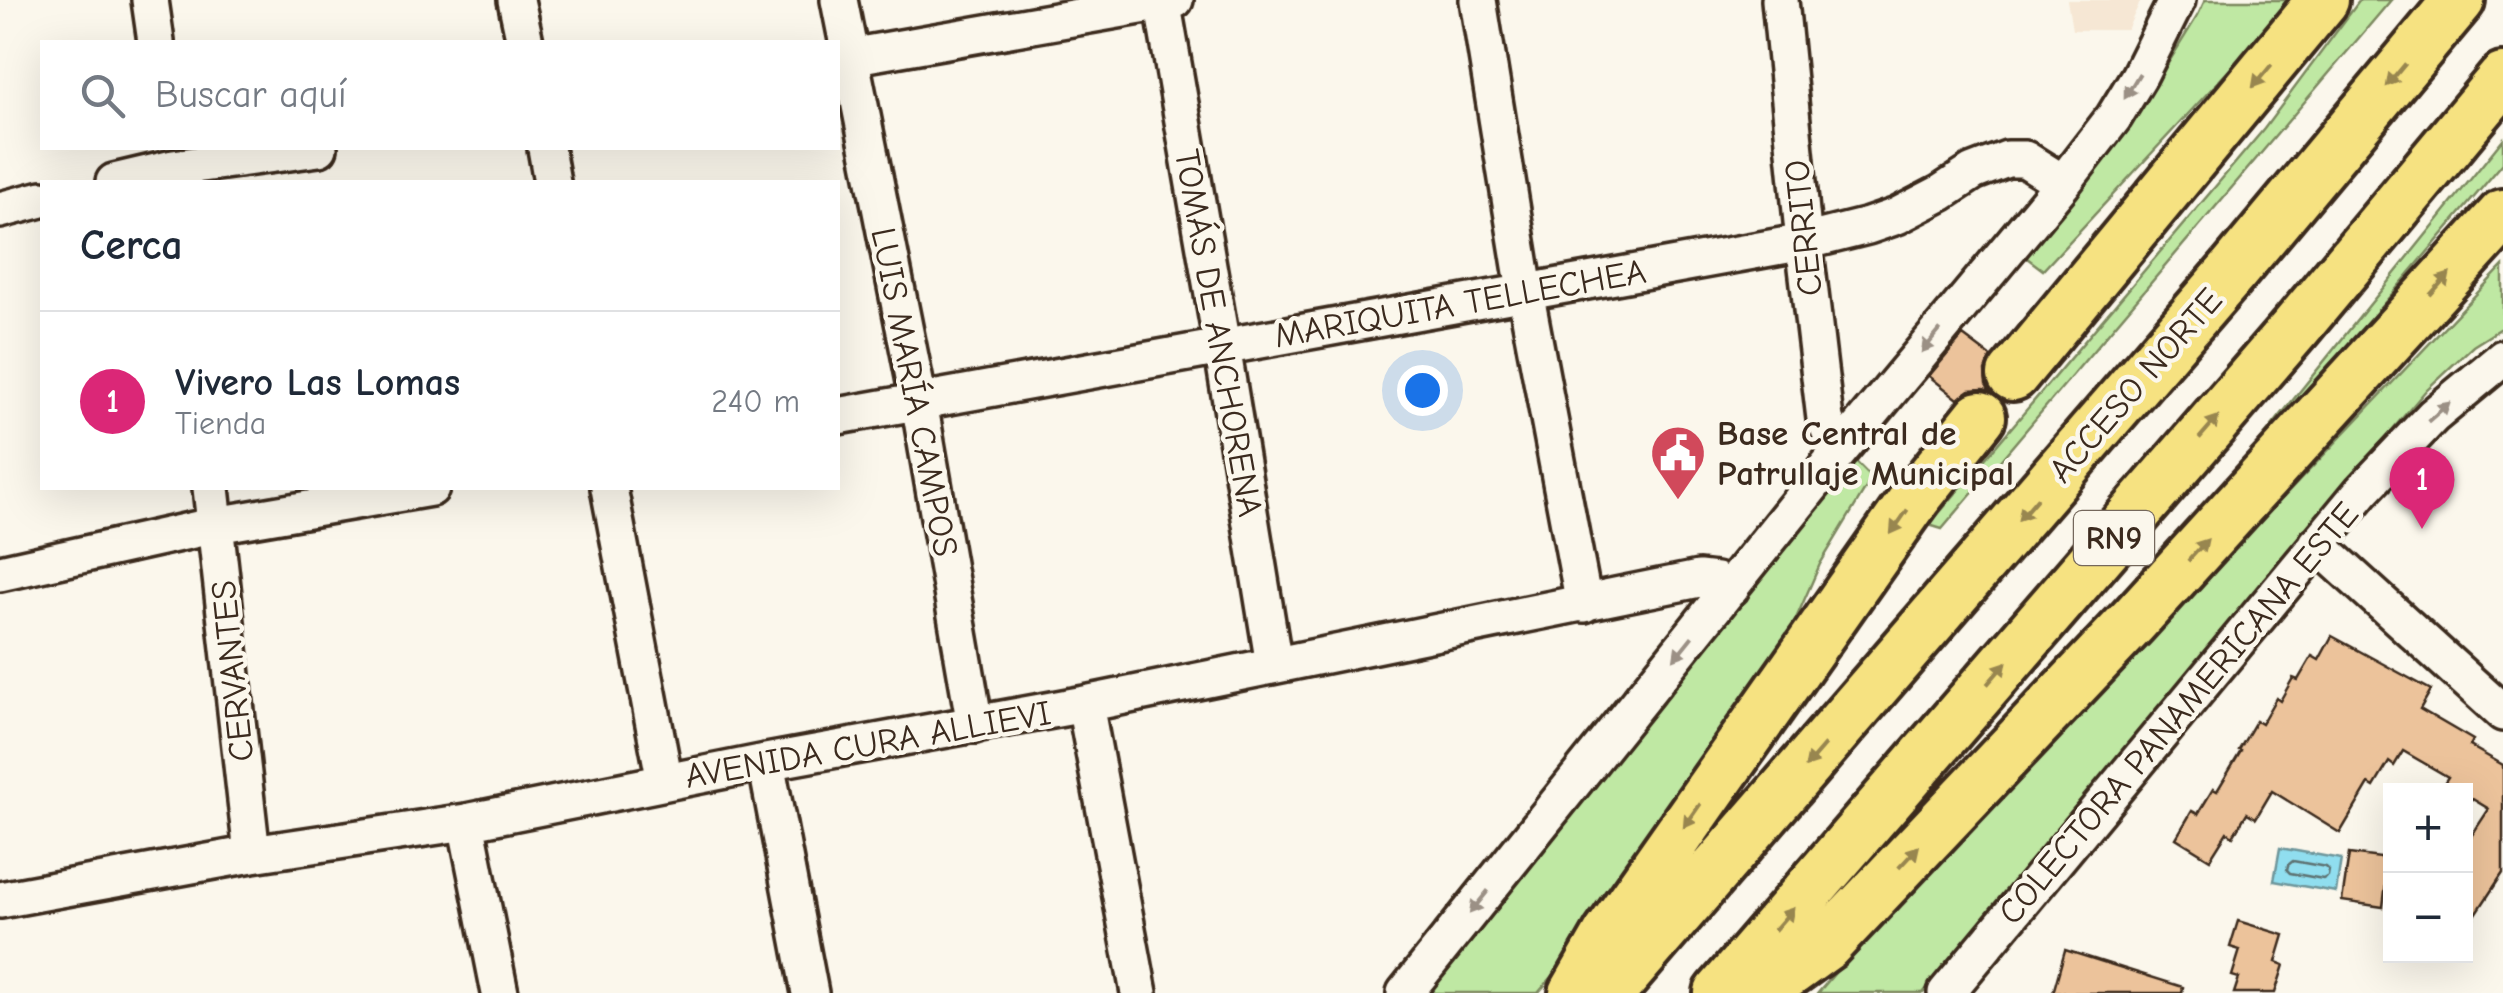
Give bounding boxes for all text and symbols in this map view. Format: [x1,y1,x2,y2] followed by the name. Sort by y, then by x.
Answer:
[40,40,840,150] search box
[2386,62,2408,87] one-way arrow
[2252,63,2273,88] one-way arrow
[75,68,130,123] icon: search
[2124,72,2141,100] one-way arrow
[155,73,347,117] text: Buscar aquí
[1166,146,1271,520] street label: TOMÁS DE ANCHORENA
[1776,158,1831,298] street label: CERRITO
[80,221,183,270] text: Cerca
[863,224,967,560] street label: LUIS MARÍA CAMPOS
[1271,251,1649,356] street label: MARIQUITA TELLECHEA
[2428,272,2451,296] one-way arrow
[2040,280,2231,491] street label: ACCESO NORTE
[1920,328,1942,353] one-way arrow
[175,361,460,405] text: Vivero Las Lomas
[1397,365,1448,416] your location
[106,383,119,420] text: 1
[711,383,800,420] text: 240 m
[2426,401,2451,423] one-way arrow
[175,405,266,442] text: Tienda
[1717,413,2014,494] place label: Base Central de Patrullaje Municipal
[2198,415,2220,440] one-way arrow
[1648,423,1708,502] public building icon: Base Central de Patrullaje Municipal
[2390,446,2454,529] pin: 1
[1990,494,2367,933] street label: COLECTORA PANAMERICANA ESTE
[2017,497,2039,522] one-way arrow
[1890,508,1909,535] one-way arrow
[2074,511,2154,565] road number: RN9
[2186,538,2208,563] one-way arrow
[203,578,262,764] street label: CERVANTES
[1673,636,1694,661] one-way arrow
[1985,661,2007,686] one-way arrow
[682,692,1054,797] street label: AVENIDA CURA ALLIEVI
[1805,743,1827,768] one-way arrow
[2383,783,2473,963] map controls
[2383,783,2473,873] button: +
[1683,803,1702,829] one-way arrow
[1897,846,1920,870] one-way arrow
[2383,873,2473,963] button: −
[1469,889,1490,914] one-way arrow
[1773,907,1795,932] one-way arrow

